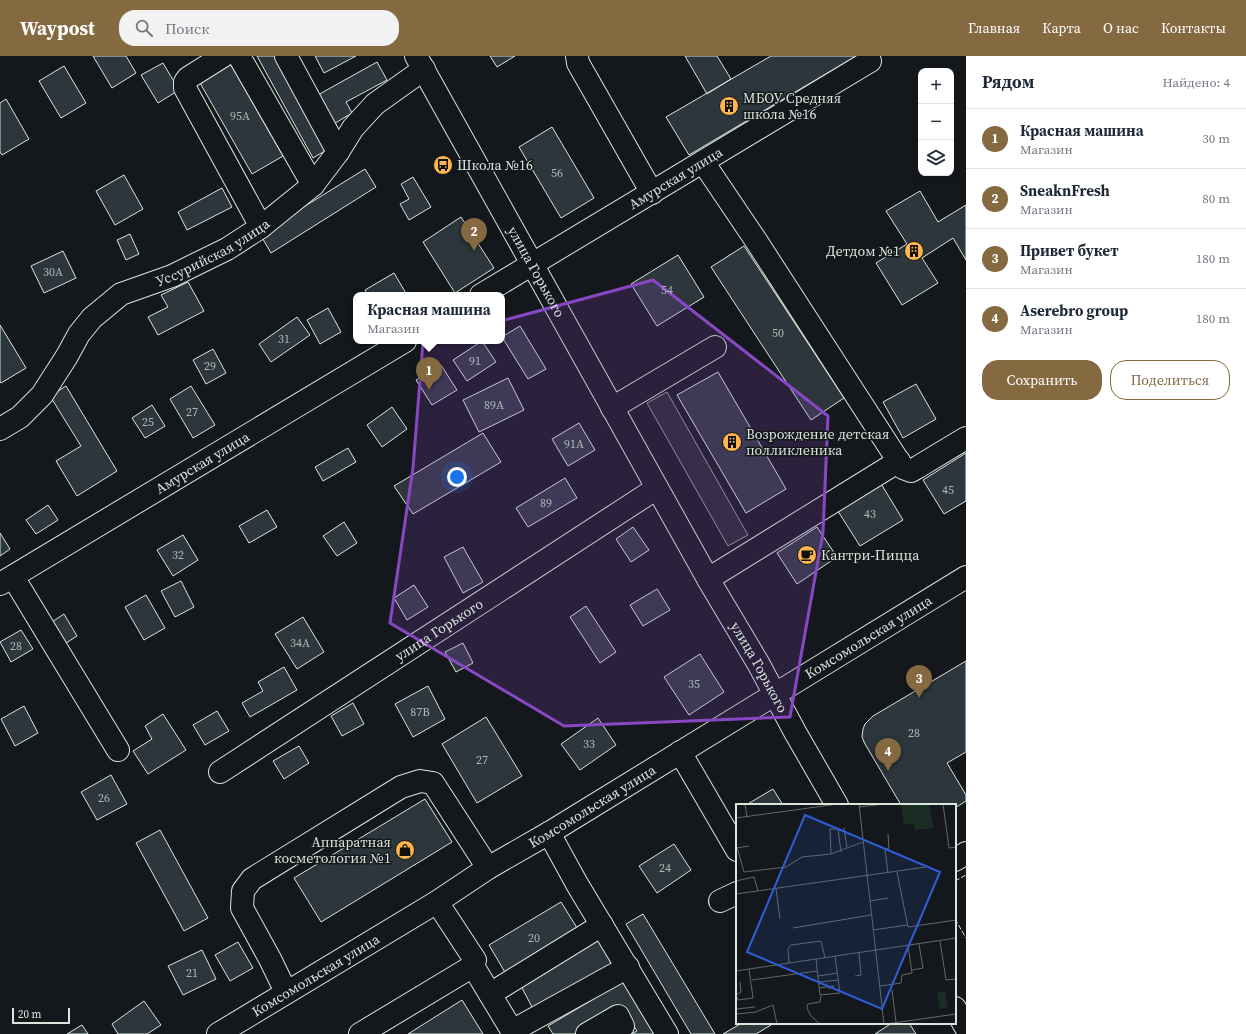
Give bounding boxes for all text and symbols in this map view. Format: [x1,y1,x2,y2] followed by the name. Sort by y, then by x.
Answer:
[119,10,399,46] search box
[20,15,95,41] text: Waypost
[133,17,155,39] icon: search
[165,18,210,39] text: Поиск
[968,18,1020,38] text: Главная
[1042,18,1081,38] text: Карта
[1103,18,1139,38] text: О нас
[1161,18,1226,38] text: Контакты
[918,68,954,176] map controls
[918,68,954,104] button: +
[982,70,1034,94] text: Рядом
[1163,74,1230,91] text: Найдено: 4
[743,88,841,124] place label: МБОУ Средняя школа №16
[718,95,740,117] building icon: МБОУ Средняя школа №16
[918,104,954,140] button: −
[230,108,250,124] house number: 95А
[1020,120,1144,141] text: Красная машина
[991,130,999,147] text: 1
[1202,130,1230,147] text: 30 m
[918,140,954,176] button: layers
[1020,141,1073,158] text: Магазин
[625,142,727,214] street label: Амурская улица
[432,154,454,176] bus stop icon: Школа №16
[457,155,533,175] place label: Школа №16
[551,165,563,181] house number: 56
[1020,180,1110,201] text: SneaknFresh
[991,190,999,207] text: 2
[1202,190,1230,207] text: 80 m
[1020,201,1073,218] text: Магазин
[153,213,275,291] street label: Уссурийская улица
[461,218,487,251] pin: 2
[503,222,570,321] street label: улица Горького
[903,240,925,262] building icon: Детдом №1
[1020,240,1119,261] text: Привет букет
[826,241,900,261] place label: Детдом №1
[991,250,999,267] text: 3
[1196,250,1230,267] text: 180 m
[1020,261,1073,278] text: Магазин
[43,264,63,280] house number: 30А
[661,282,673,298] house number: 54
[353,292,505,344] popup
[367,299,491,320] text: Красная машина
[1020,300,1128,321] text: Aserebro group
[991,310,999,327] text: 4
[1196,310,1230,327] text: 180 m
[367,320,420,337] text: Магазин
[1020,321,1073,338] text: Магазин
[772,325,784,341] house number: 50
[278,331,290,347] house number: 31
[469,353,481,369] house number: 91
[416,357,442,390] pin: 1
[204,358,216,374] house number: 29
[982,360,1102,400] button: Сохранить
[1110,360,1230,400] button: Поделиться
[484,397,504,413] house number: 89А
[186,404,198,420] house number: 27
[142,414,154,430] house number: 25
[746,424,889,460] place label: Возрождение детская полликленика
[152,426,254,499] street label: Амурская улица
[721,431,743,453] building icon: Возрождение детская полликленика
[564,436,584,452] house number: 91А
[447,467,467,487] your location
[942,482,954,498] house number: 45
[540,495,552,511] house number: 89
[864,506,876,522] house number: 43
[796,544,818,566] cafe icon: Кантри-Пицца
[821,545,920,565] place label: Кантри-Пицца
[172,547,184,563] house number: 32
[801,590,936,684] street label: Комсомольская улица
[391,594,487,666] street label: улица Горького
[726,618,793,716] street label: улица Горького
[290,635,310,651] house number: 34А
[10,638,22,654] house number: 28
[906,665,932,698] pin: 3
[688,676,700,692] house number: 35
[410,704,430,720] house number: 87В
[908,725,920,741] house number: 28
[583,736,595,752] house number: 33
[875,738,901,771] pin: 4
[476,752,488,768] house number: 27
[525,759,660,853] street label: Комсомольская улица
[98,790,110,806] house number: 26
[736,804,956,1024] inset map
[274,832,391,868] place label: Аппаратная косметология №1
[394,839,416,861] shop icon: Аппаратная косметология №1
[659,860,671,876] house number: 24
[248,929,384,1021] street label: Комсомольская улица
[528,930,540,946] house number: 20
[186,965,198,981] house number: 21
[12,1006,70,1025] scale bar
[18,1007,41,1022] text: 20 m

